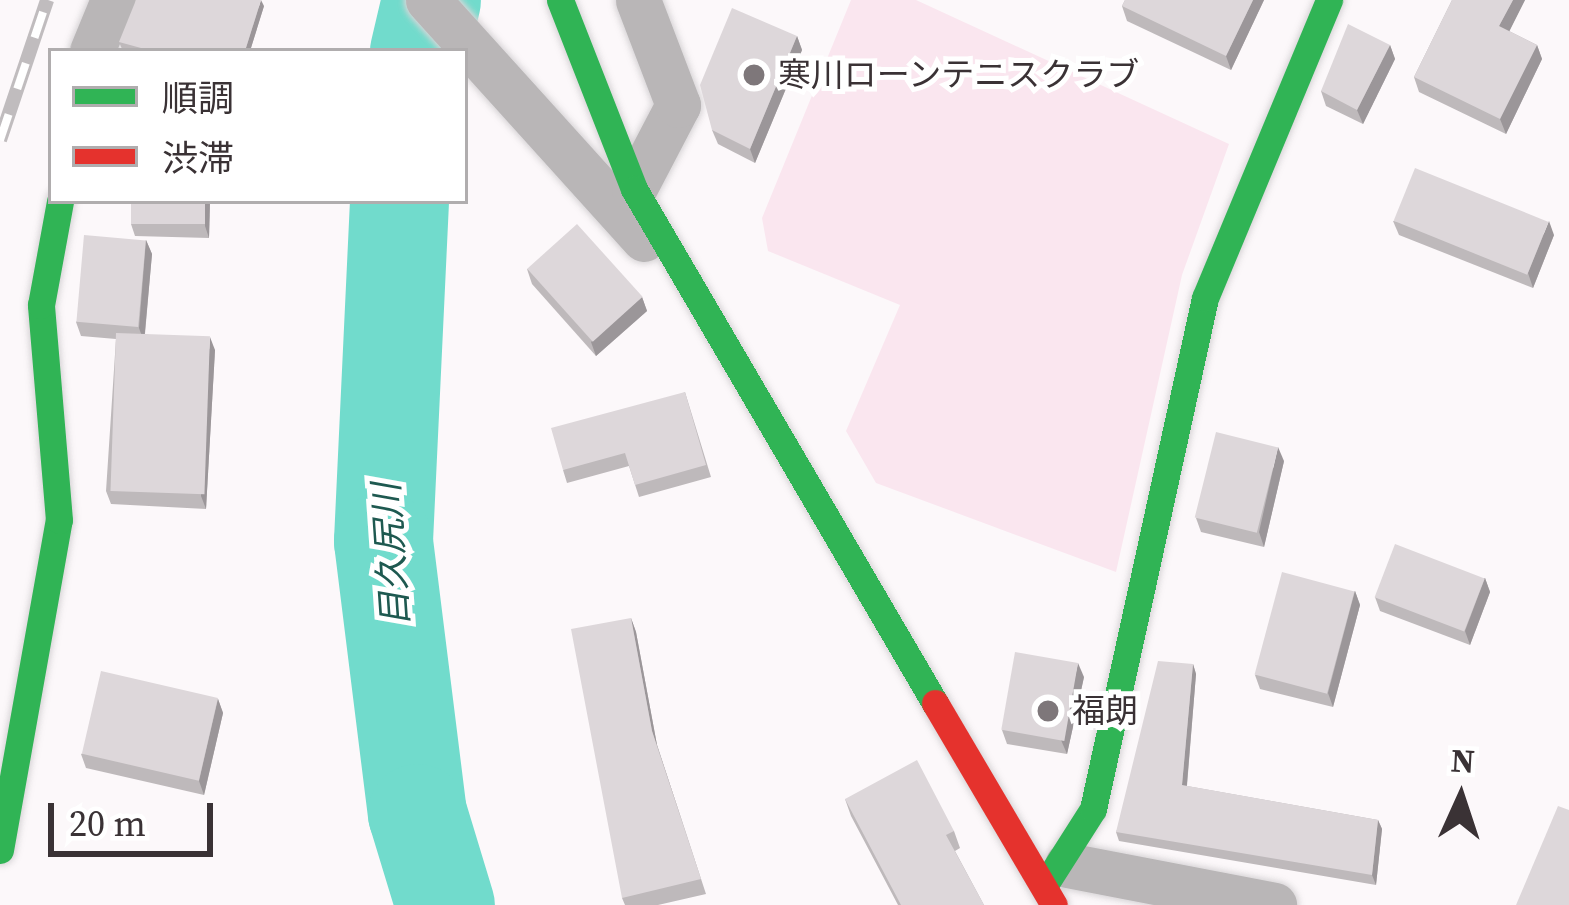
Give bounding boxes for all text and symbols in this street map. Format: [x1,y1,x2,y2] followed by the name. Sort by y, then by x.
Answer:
[48,48,468,204] legend
[778,55,1141,95] place label: 寒川ローンテニスクラブ
[741,62,767,88] marker: 寒川ローンテニスクラブ
[162,74,234,123] text: 順調
[162,134,234,183] text: 渋滞
[364,482,418,628] water label: 目久尻川
[1072,691,1138,731] place label: 福朗
[1035,698,1061,724] marker: 福朗
[1401,737,1521,857] north arrow
[1450,737,1476,784] text: N
[54,779,219,853] scale bar
[69,799,146,848] text: 20 m

